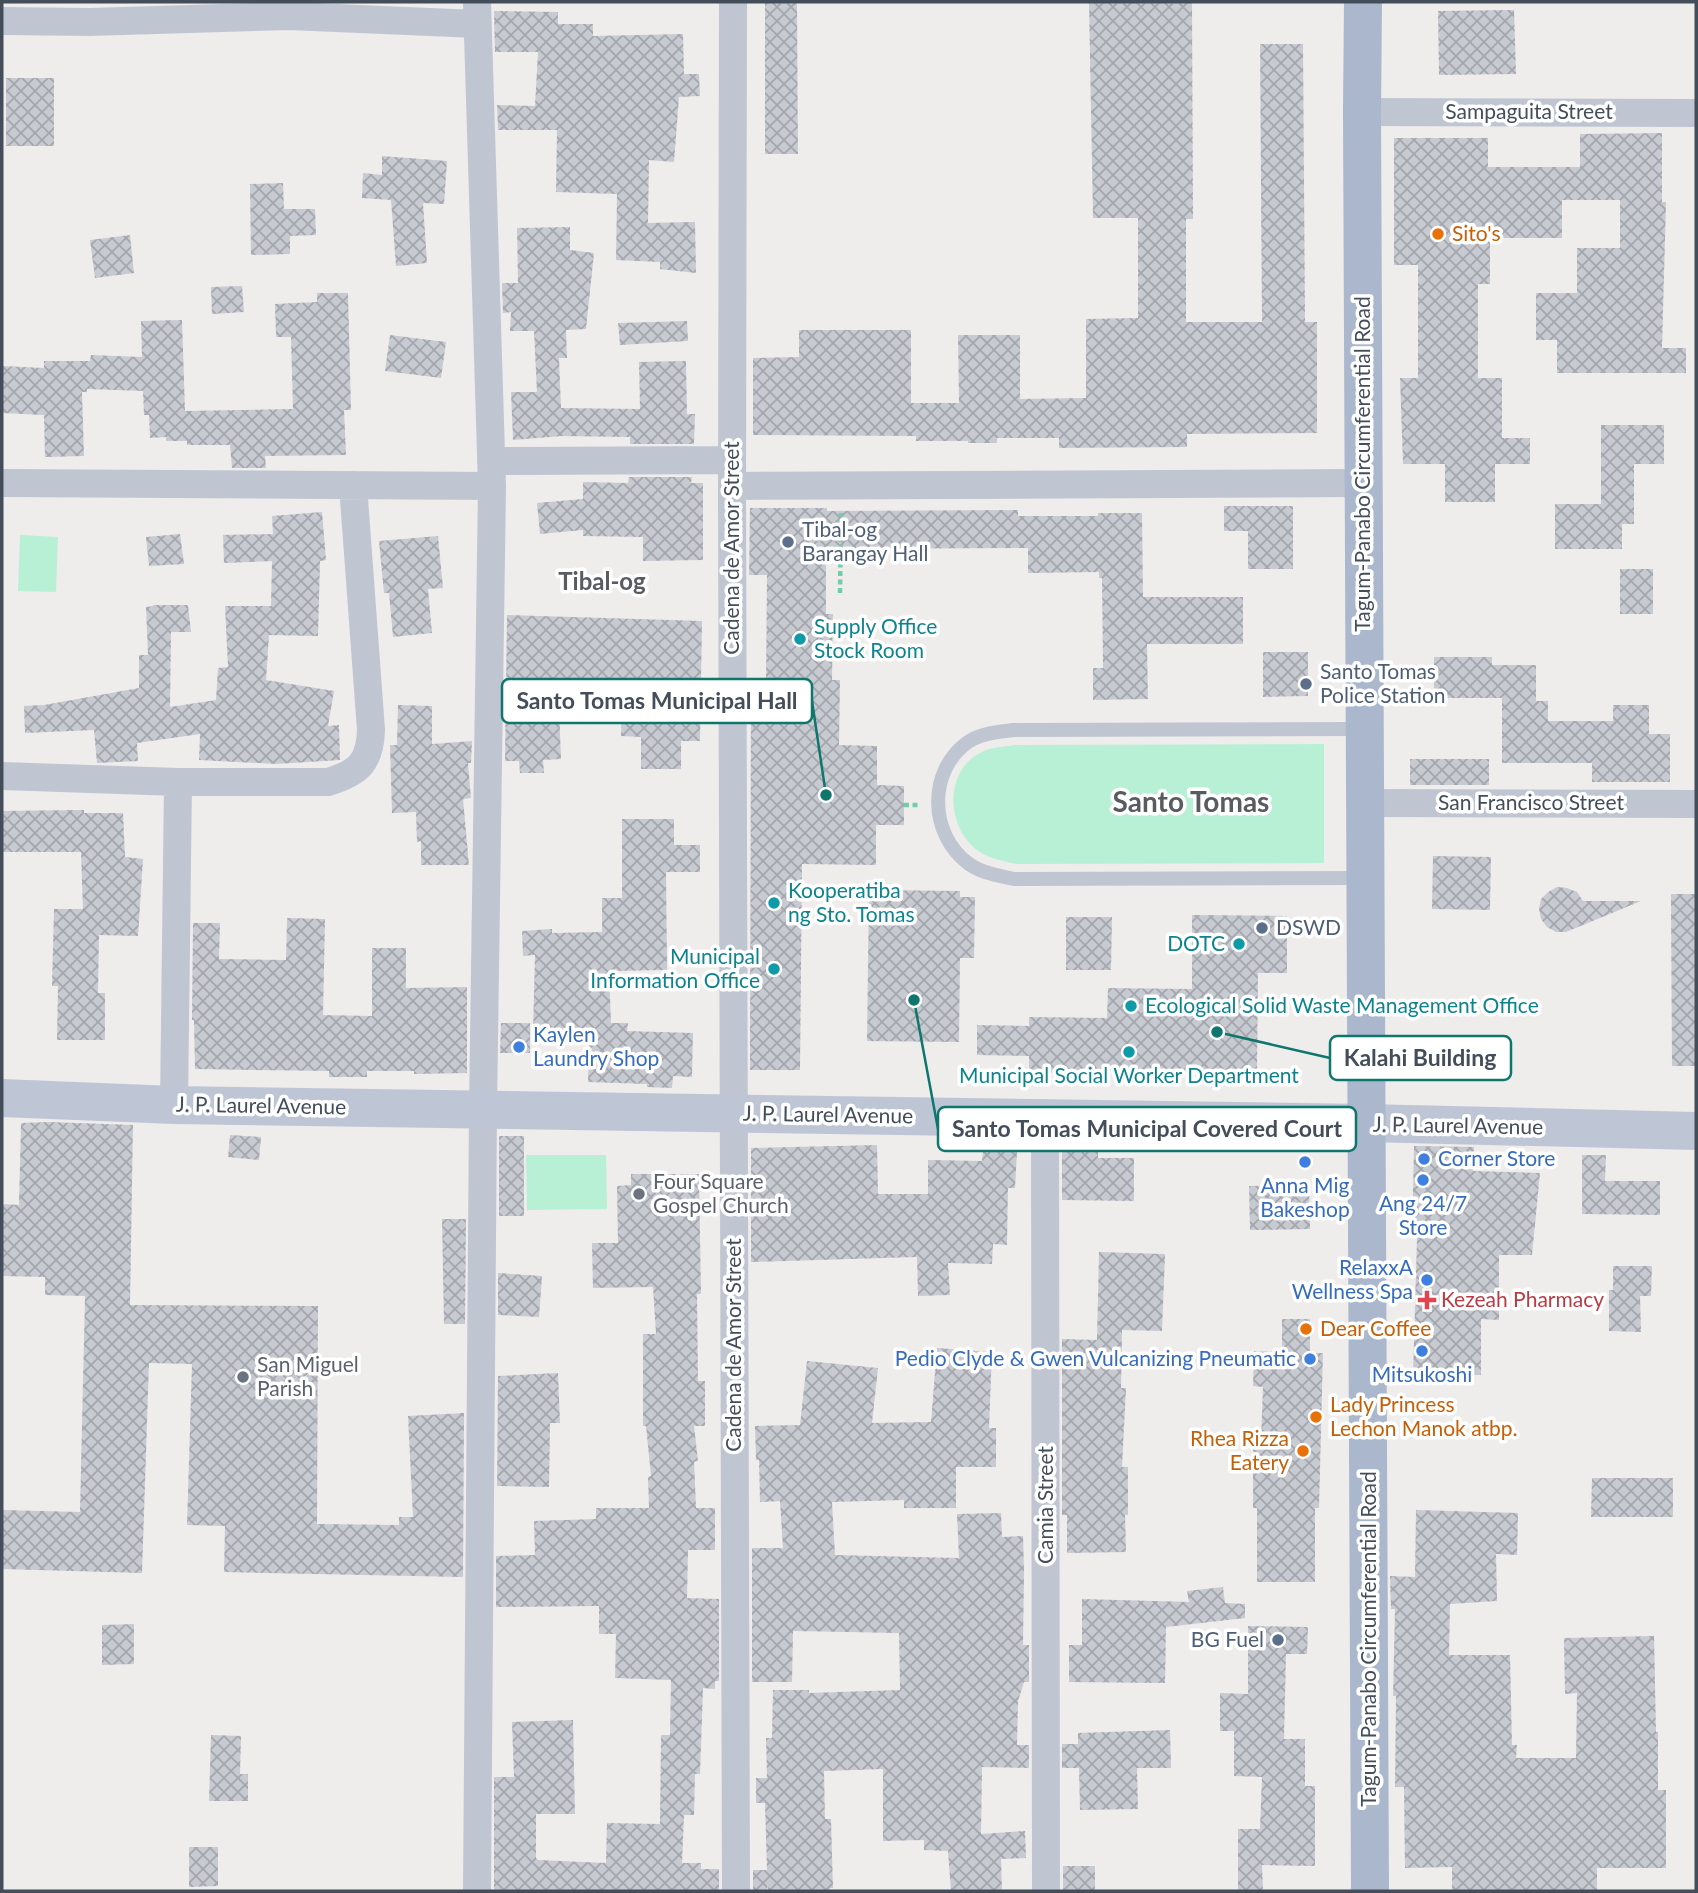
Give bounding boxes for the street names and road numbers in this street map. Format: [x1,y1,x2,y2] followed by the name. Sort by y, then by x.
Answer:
[1445,98,1613,123] street label: Sampaguita Street
[1349,296,1374,632] street label: Tagum-Panabo Circumferential Road
[718,441,743,655] street label: Cadena de Amor Street
[1438,789,1624,814] street label: San Francisco Street
[176,1091,346,1118] street label: J. P. Laurel Avenue
[743,1100,913,1127] street label: J. P. Laurel Avenue
[1373,1111,1543,1138] street label: J. P. Laurel Avenue
[720,1238,745,1452] street label: Cadena de Amor Street
[1032,1446,1057,1564] street label: Camia Street
[1355,1471,1380,1807] street label: Tagum-Panabo Circumferential Road

